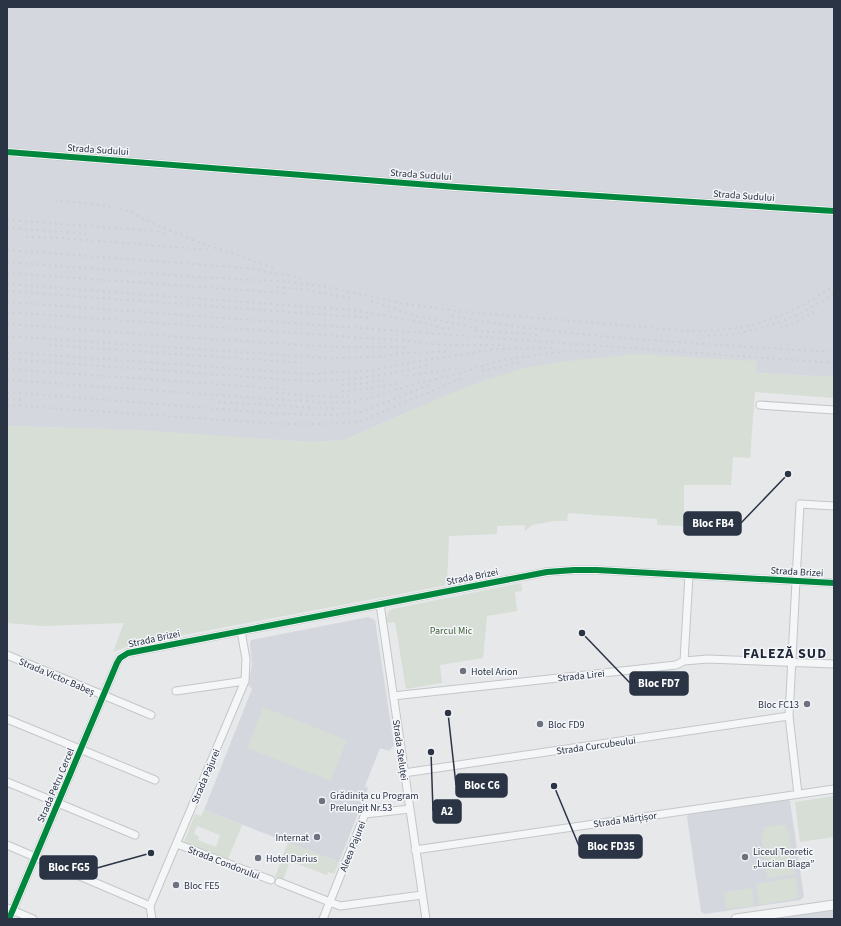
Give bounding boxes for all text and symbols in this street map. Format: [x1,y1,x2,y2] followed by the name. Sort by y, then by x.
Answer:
[67,141,129,159] street label: Strada Sudului
[390,166,452,184] street label: Strada Sudului
[713,187,775,205] street label: Strada Sudului
[684,512,741,535] callout: Bloc FB4
[692,516,734,531] text: Bloc FB4
[770,564,824,580] street label: Strada Brizei
[445,565,499,589] street label: Strada Brizei
[430,624,473,638] park label: Parcul Mic
[127,627,181,651] street label: Strada Brizei
[743,644,827,664] district label: FALEZĂ SUD
[17,655,97,699] street label: Strada Victor Babeș
[471,665,518,679] place label: Hotel Arion
[458,666,468,676] marker: Hotel Arion
[557,667,605,685] street label: Strada Lirei
[630,672,688,695] callout: Bloc FD7
[638,676,680,691] text: Bloc FD7
[758,698,799,712] place label: Bloc FC13
[802,699,812,709] marker: Bloc FC13
[548,718,585,732] place label: Bloc FD9
[389,719,411,781] street label: Strada Steluței
[535,719,545,729] marker: Bloc FD9
[555,733,637,758] street label: Strada Curcubeului
[34,746,78,825] street label: Strada Petru Cercel
[188,747,224,806] street label: Strada Pajurei
[456,774,507,797] callout: Bloc C6
[464,778,500,793] text: Bloc C6
[330,789,419,815] place label: Grădinița cu Program Prelungit Nr.53
[317,796,327,806] marker: Grădinița cu Program Prelungit Nr.53
[433,800,461,823] callout: A2
[440,804,453,819] text: A2
[592,809,658,831] street label: Strada Mărțișor
[336,819,369,874] street label: Aleea Pajurei
[275,831,310,845] place label: Internat
[312,832,322,842] marker: Internat
[579,835,642,858] callout: Bloc FD35
[587,839,635,854] text: Bloc FD35
[186,843,262,883] street label: Strada Condorului
[753,845,814,871] place label: Liceul Teoretic „Lucian Blaga”
[266,852,317,866] place label: Hotel Darius
[740,852,750,862] marker: Liceul Teoretic „Lucian Blaga”
[253,853,263,863] marker: Hotel Darius
[40,856,97,879] callout: Bloc FG5
[48,860,90,875] text: Bloc FG5
[184,879,220,893] place label: Bloc FE5
[171,880,181,890] marker: Bloc FE5

